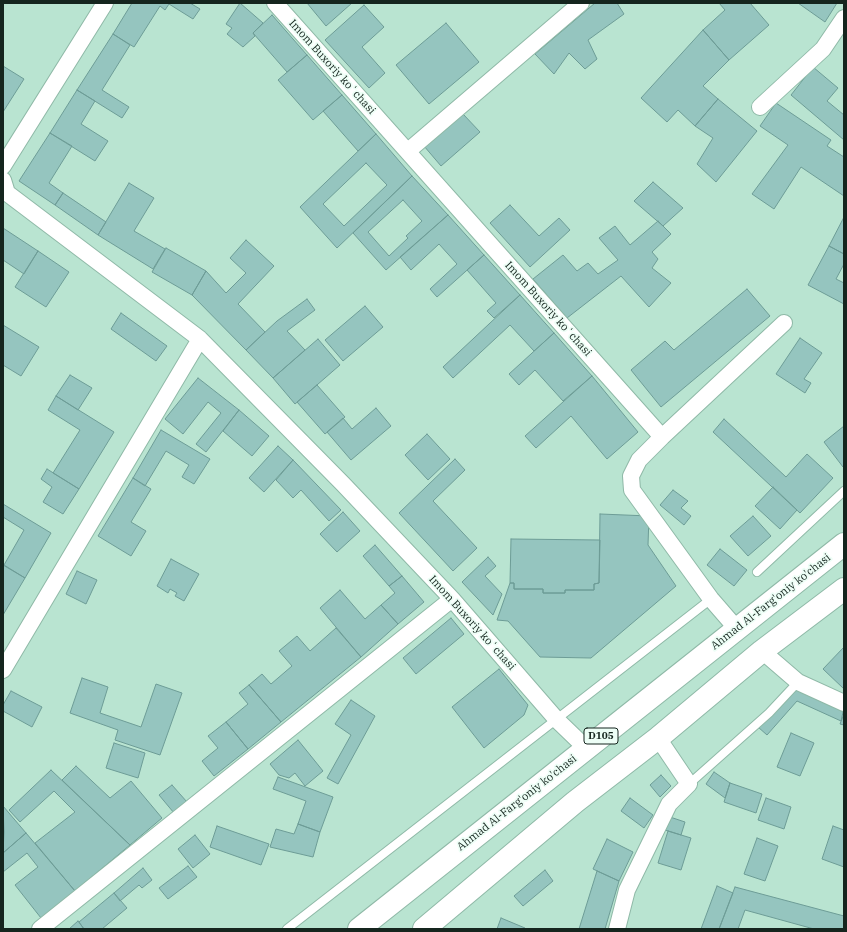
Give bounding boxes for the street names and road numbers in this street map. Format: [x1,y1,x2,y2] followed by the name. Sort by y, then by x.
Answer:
[286,17,378,117] street label: Imom Buxoriy koʻchasi
[502,259,594,359] street label: Imom Buxoriy koʻchasi
[709,551,833,653] street label: Ahmad Al-Farg'oniy ko'chasi
[426,573,518,673] street label: Imom Buxoriy koʻchasi
[584,728,618,744] road number: D105
[455,752,579,854] street label: Ahmad Al-Farg'oniy ko'chasi

